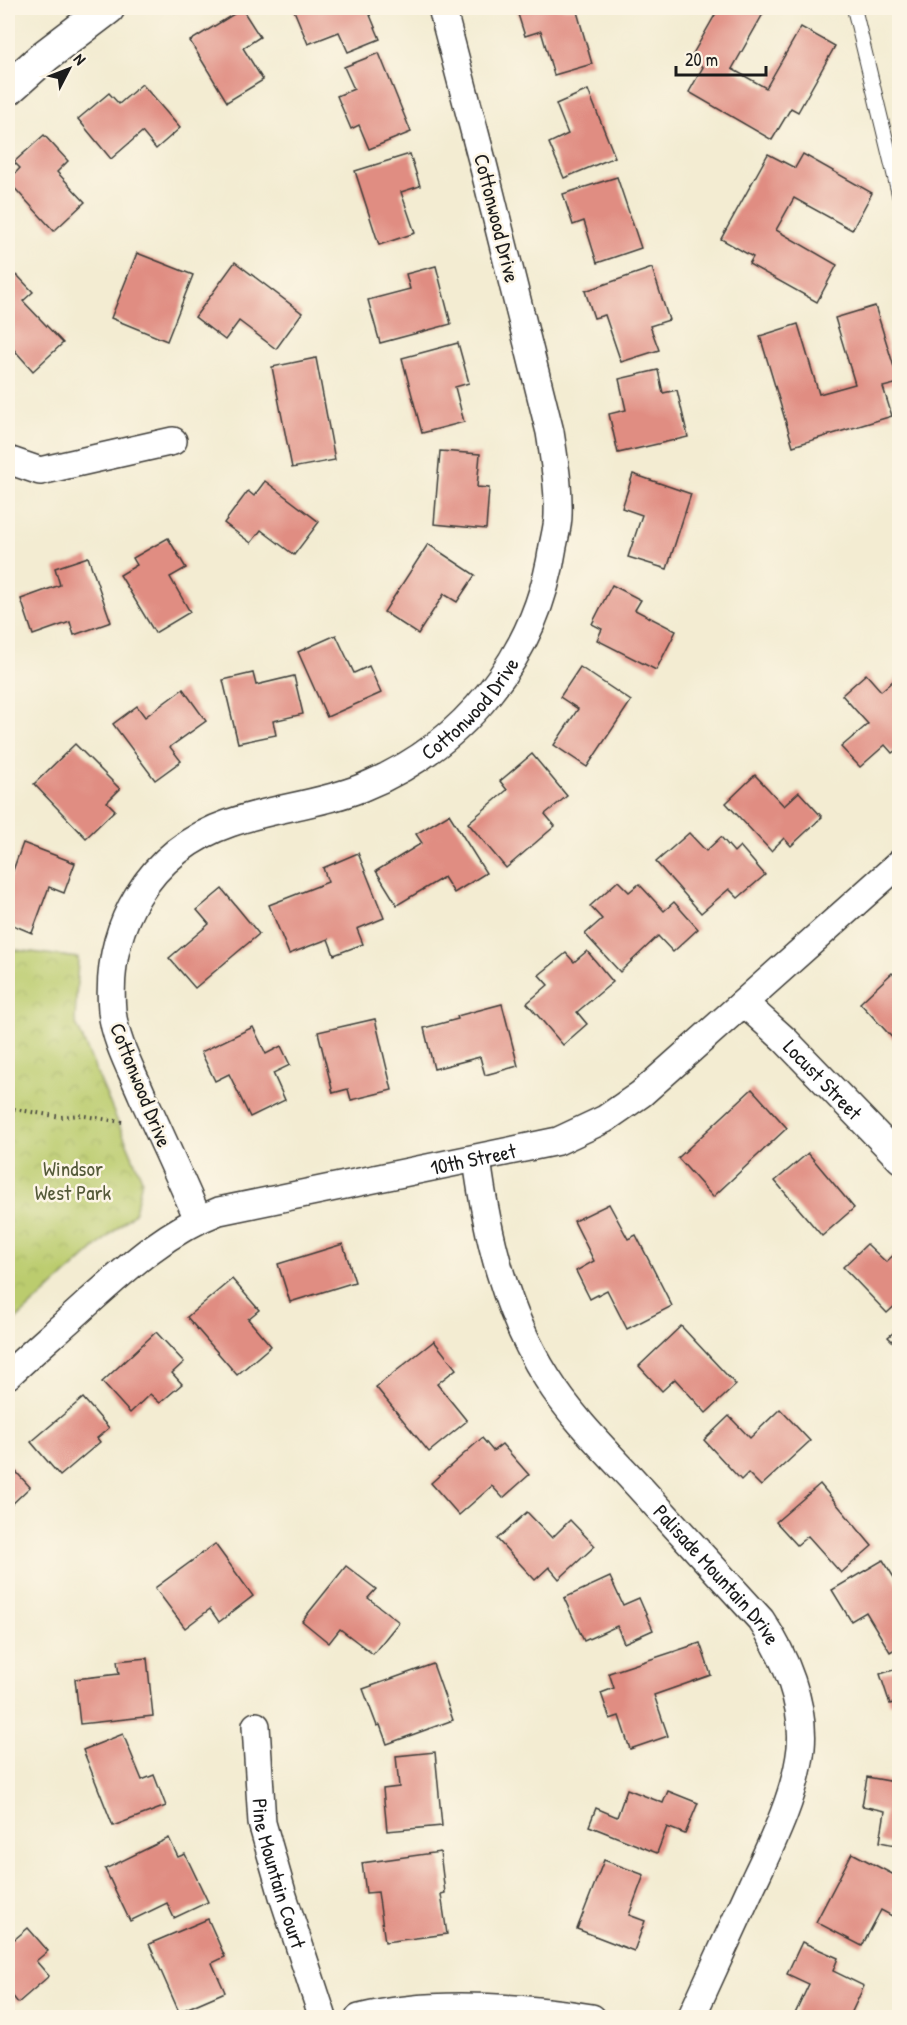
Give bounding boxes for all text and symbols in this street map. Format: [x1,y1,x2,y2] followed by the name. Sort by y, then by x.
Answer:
[39,39,99,99] north arrow
[676,39,766,77] scale bar
[685,47,718,72] text: 20 m
[69,48,91,70] text: N
[467,151,527,285] street label: Cottonwood Drive
[415,652,525,766] street label: Cottonwood Drive
[103,1019,179,1151] street label: Cottonwood Drive
[777,1033,869,1127] street label: Locust Street
[427,1135,519,1182] street label: 10th Street
[35,1154,112,1207] park label: Windsor West Park
[647,1498,787,1650] street label: Palisade Mountain Drive
[246,1798,314,1953] street label: Pine Mountain Court

